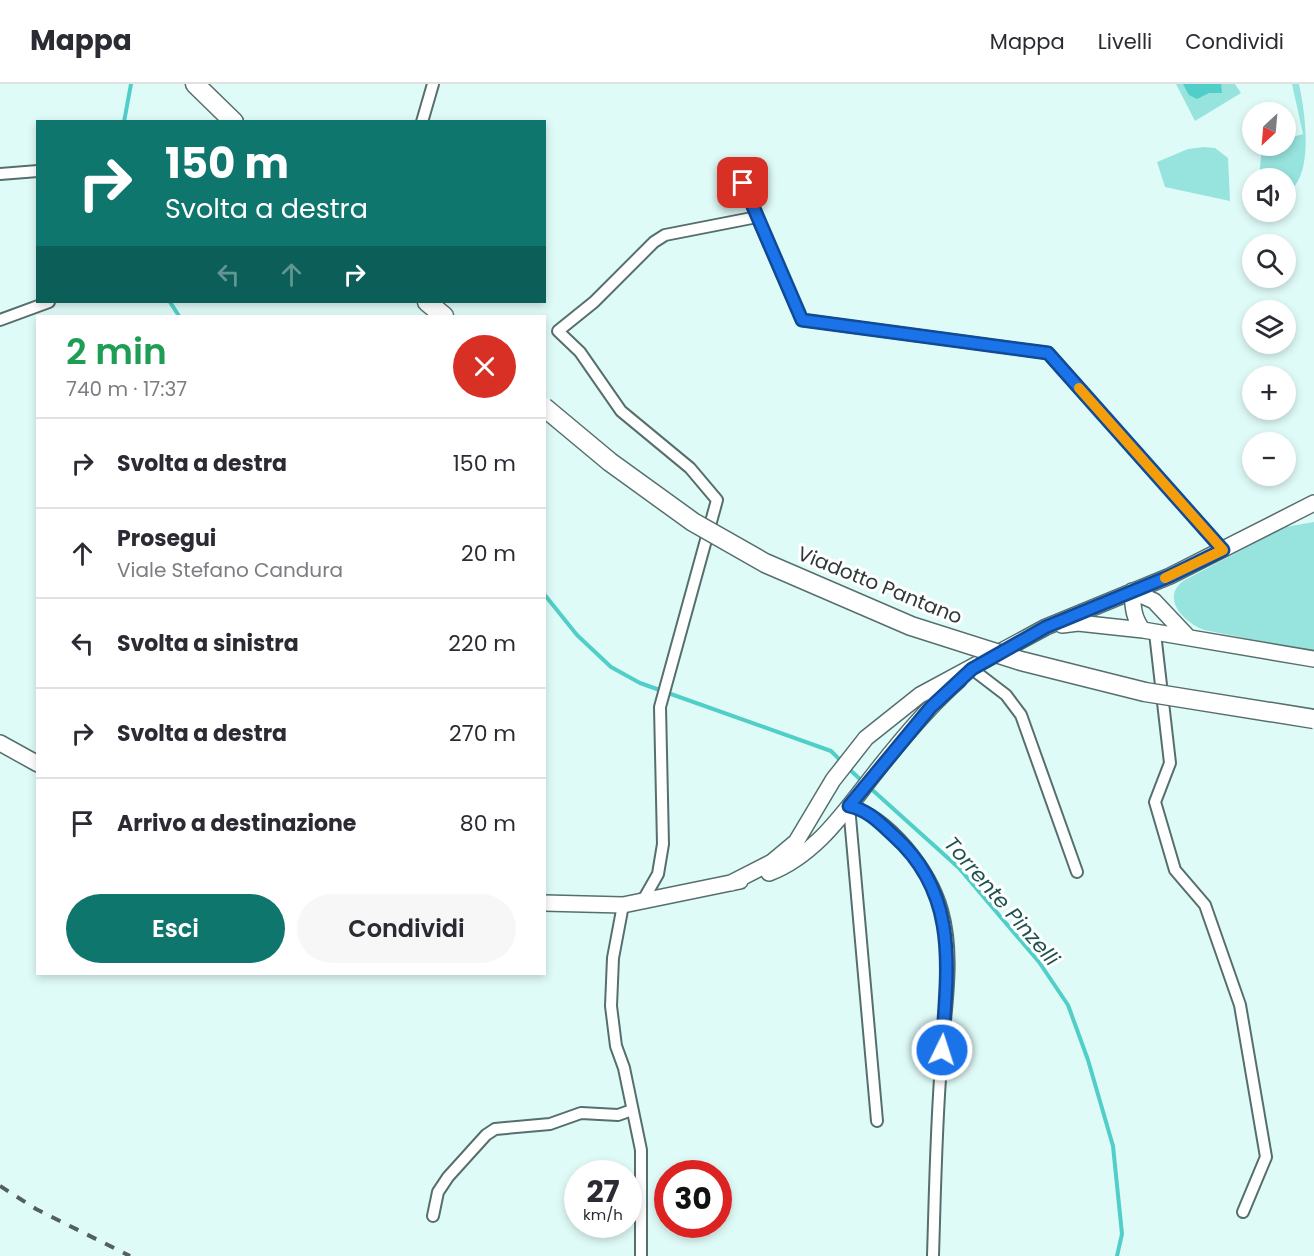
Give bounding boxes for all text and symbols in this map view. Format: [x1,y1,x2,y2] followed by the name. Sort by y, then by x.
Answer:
[30,21,132,60] text: Mappa
[990,27,1065,56] text: Mappa
[1098,27,1152,56] text: Livelli
[1185,27,1284,56] text: Condividi
[1242,102,1296,156] north arrow
[1242,102,1296,486] map controls
[165,134,289,193] text: 150 m
[66,144,144,222] icon: right
[717,157,768,208] pin
[726,166,759,199] icon: arrive
[1242,168,1296,222] button: sound
[165,190,368,227] text: Svolta a destra
[1242,234,1296,288] button: search
[212,258,245,291] icon: left
[275,258,308,291] icon: ahead
[338,258,371,291] icon: right
[1242,300,1296,354] button: layers
[66,326,167,377] text: 2 min
[453,335,516,398] button: close
[1242,366,1296,420] button: +
[66,375,187,403] text: 740 m · 17:37
[1242,432,1296,486] button: −
[66,447,99,480] icon: right
[117,448,287,479] text: Svolta a destra
[453,448,516,479] text: 150 m
[117,523,216,554] text: Prosegui
[66,537,99,570] icon: ahead
[461,538,516,569] text: 20 m
[793,539,967,631] street label: Viadotto Pantano
[117,556,343,584] text: Viale Stefano Candura
[66,627,99,660] icon: left
[117,628,299,659] text: Svolta a sinistra
[448,628,516,659] text: 220 m
[66,717,99,750] icon: right
[117,718,287,749] text: Svolta a destra
[449,718,516,749] text: 270 m
[66,807,99,840] icon: arrive
[117,808,356,839] text: Arrivo a destinazione
[460,808,516,839] text: 80 m
[938,830,1067,973] water label: Torrente Pinzelli
[66,894,285,963] button: Esci
[297,894,516,963] button: Condividi
[910,1018,974,1082] position arrow
[654,1160,732,1238] speed limit sign: 30
[586,1170,620,1213] text: 27
[583,1204,623,1225] text: km/h

